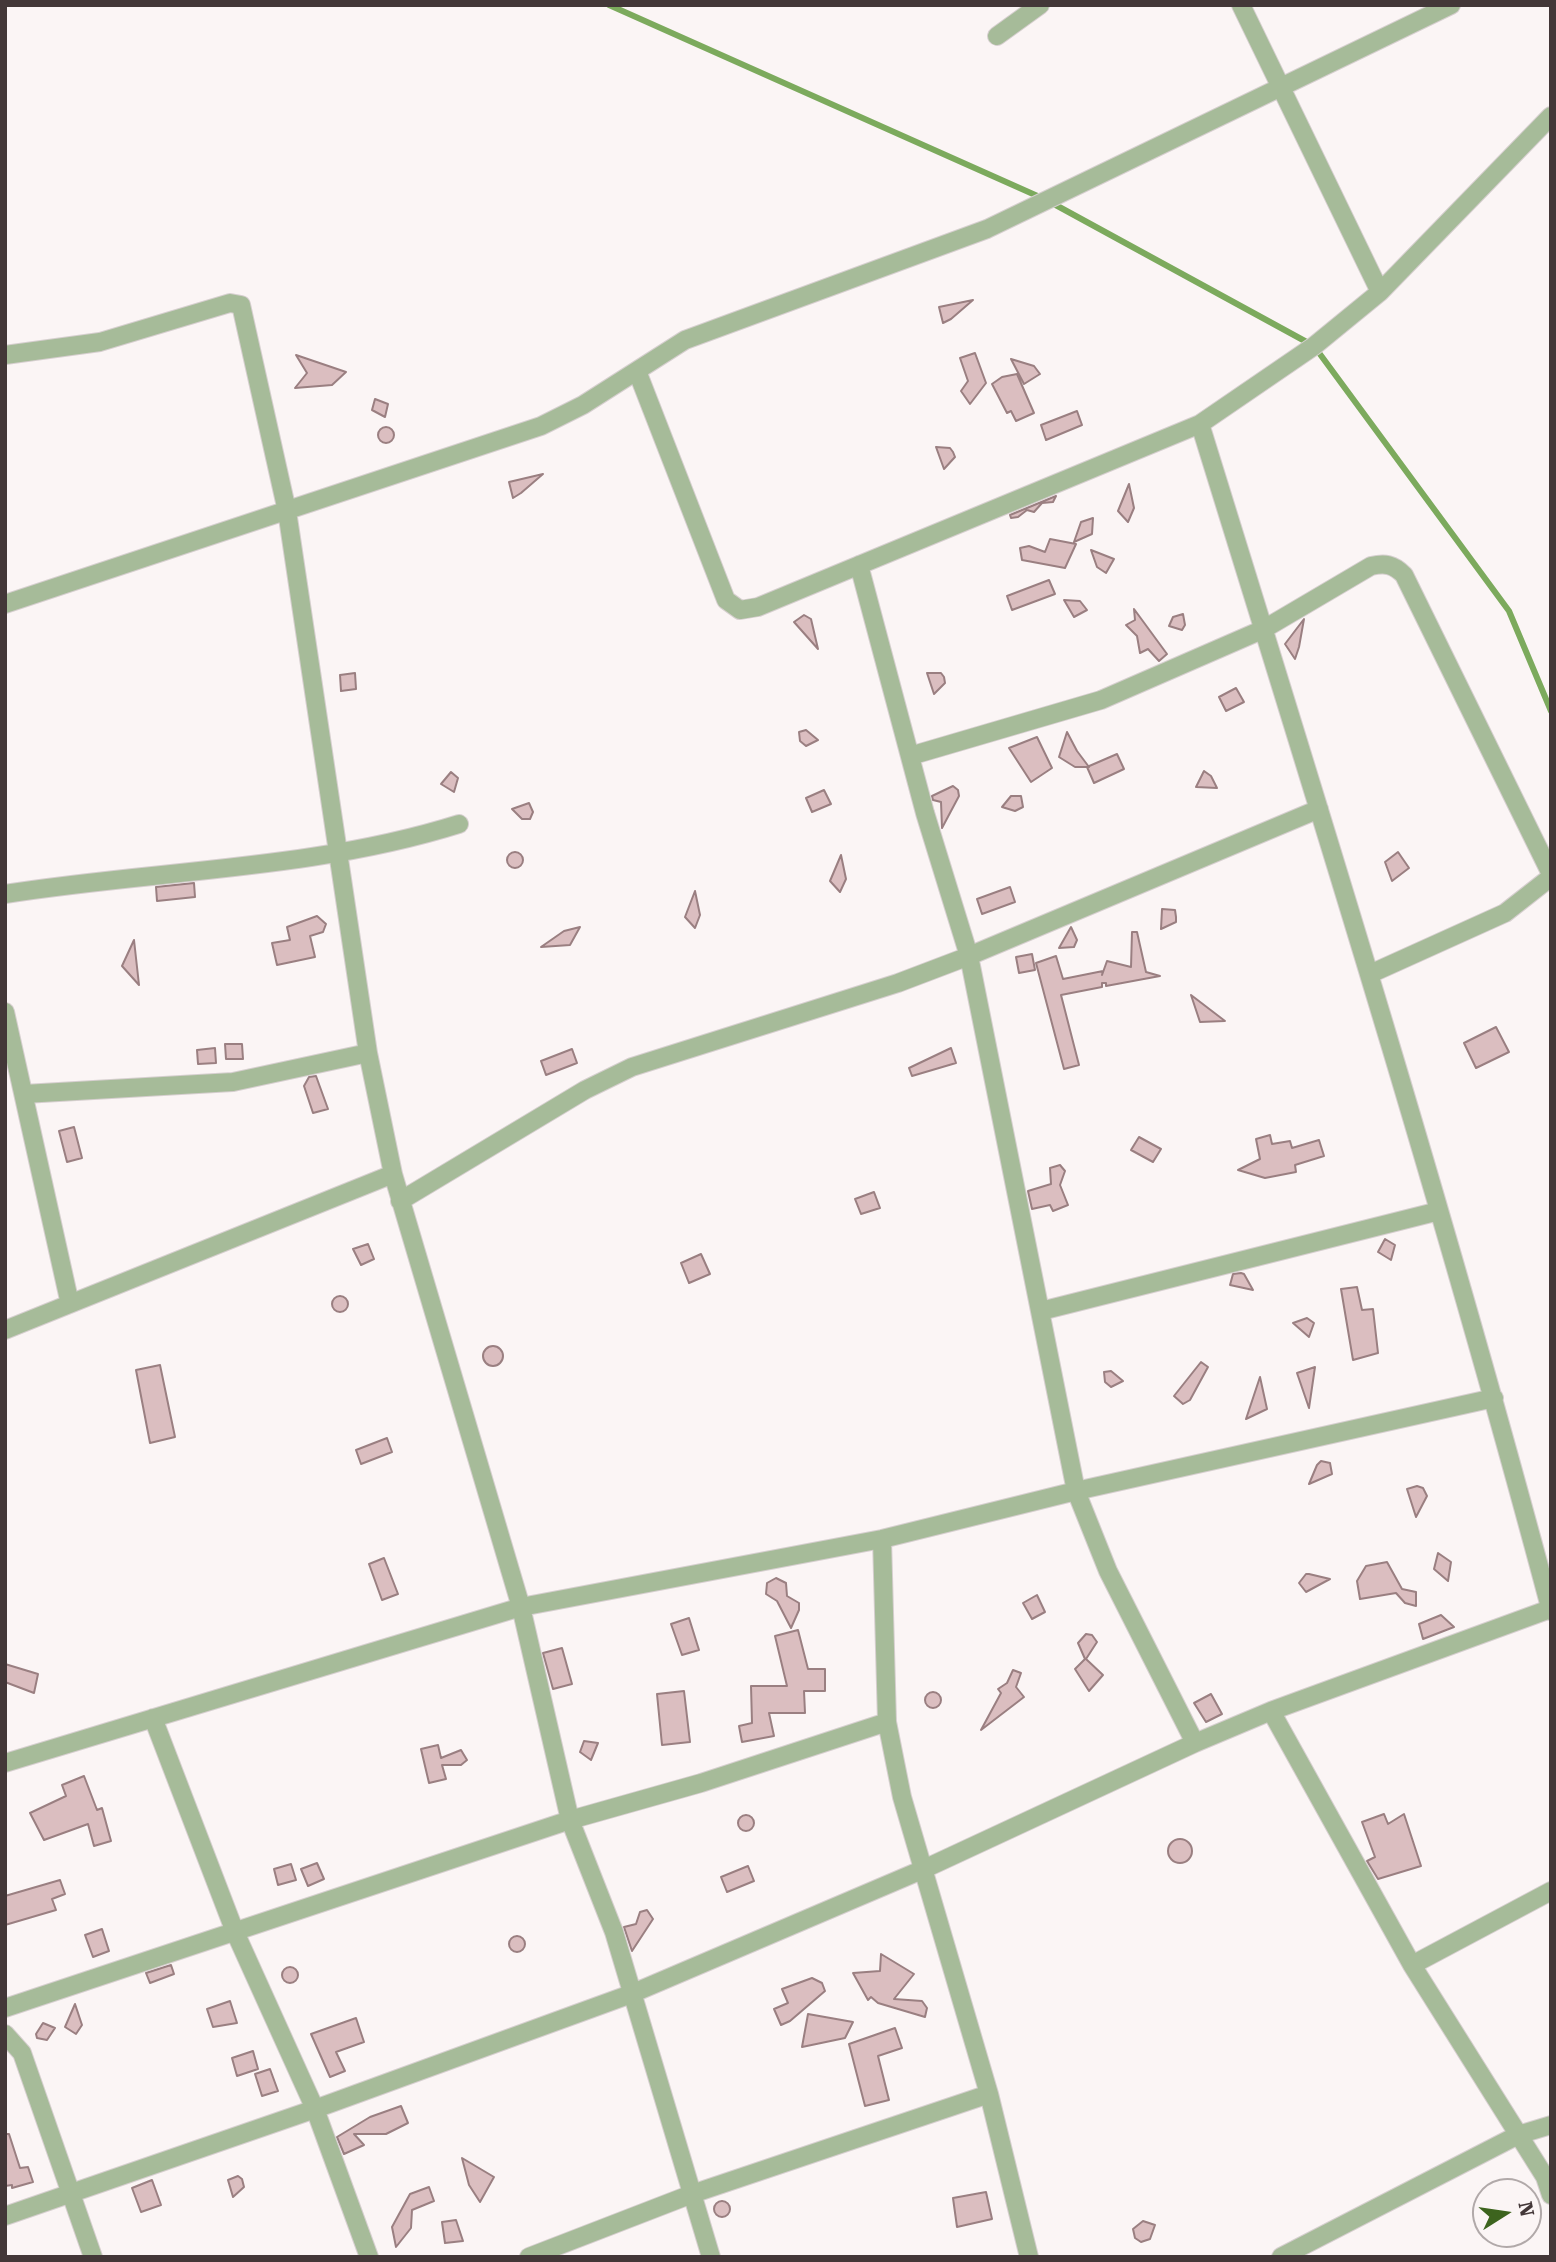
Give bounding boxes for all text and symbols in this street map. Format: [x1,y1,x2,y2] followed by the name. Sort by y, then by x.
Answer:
[1472,2178,1542,2248] north arrow
[1513,2199,1539,2218] text: N

